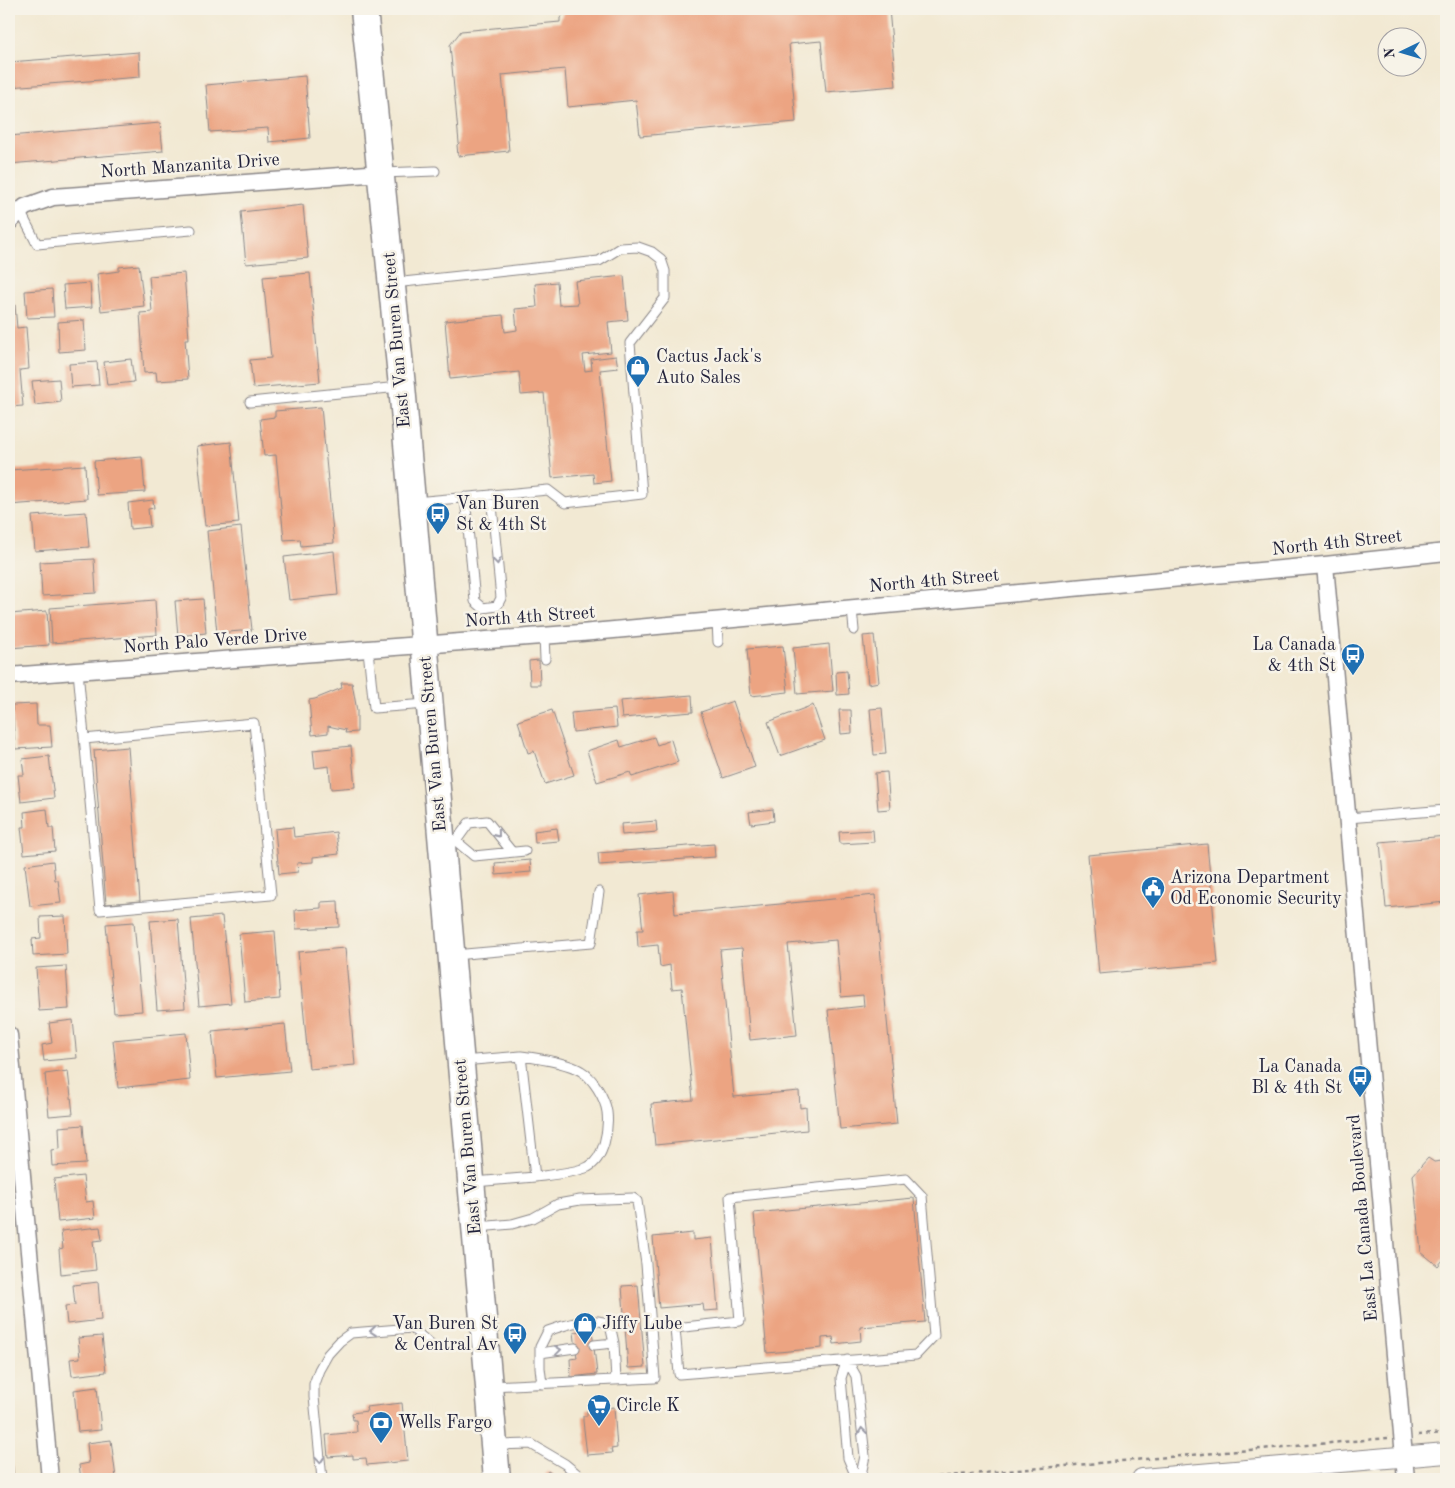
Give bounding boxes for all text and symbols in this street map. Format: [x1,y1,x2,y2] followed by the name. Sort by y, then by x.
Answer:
[1378,28,1428,78] north arrow
[1383,47,1397,59] text: N
[100,151,280,181] street label: North Manzanita Drive
[380,251,414,429] street label: East Van Buren Street
[656,348,762,387] place label: Cactus Jack's Auto Sales
[625,354,651,388] shop icon: Cactus Jack's Auto Sales
[456,495,547,534] place label: Van Buren St & 4th St
[425,501,451,535] bus stop icon: Van Buren St & 4th St
[1271,527,1403,559] street label: North 4th Street
[492,558,503,566] one-way arrow
[868,566,1000,596] street label: North 4th Street
[464,603,596,631] street label: North 4th Street
[122,626,308,656] street label: North Palo Verde Drive
[1252,636,1336,675] place label: La Canada & 4th St
[1340,642,1366,676] bus stop icon: La Canada & 4th St
[416,655,450,833] street label: East Van Buren Street
[492,828,500,837] one-way arrow
[1170,869,1342,908] place label: Arizona Department Od Economic Security
[1140,875,1166,909] public building icon: Arizona Department Od Economic Security
[451,1058,485,1236] street label: East Van Buren Street
[1251,1058,1342,1097] place label: La Canada Bl & 4th St
[1347,1064,1373,1098] bus stop icon: La Canada Bl & 4th St
[1345,1114,1381,1322] street label: East La Canada Boulevard
[572,1311,598,1345] shop icon: Jiffy Lube
[392,1315,498,1354] place label: Van Buren St & Central Av
[602,1315,682,1333] place label: Jiffy Lube
[502,1321,528,1355] bus stop icon: Van Buren St & Central Av
[369,1325,377,1336] one-way arrow
[553,1346,562,1356] one-way arrow
[586,1393,612,1427] supermarket icon: Circle K
[616,1397,680,1415] place label: Circle K
[368,1410,394,1444] bank icon: Wells Fargo
[398,1414,492,1432] place label: Wells Fargo
[857,1427,868,1435] one-way arrow
[314,1456,325,1464] one-way arrow

